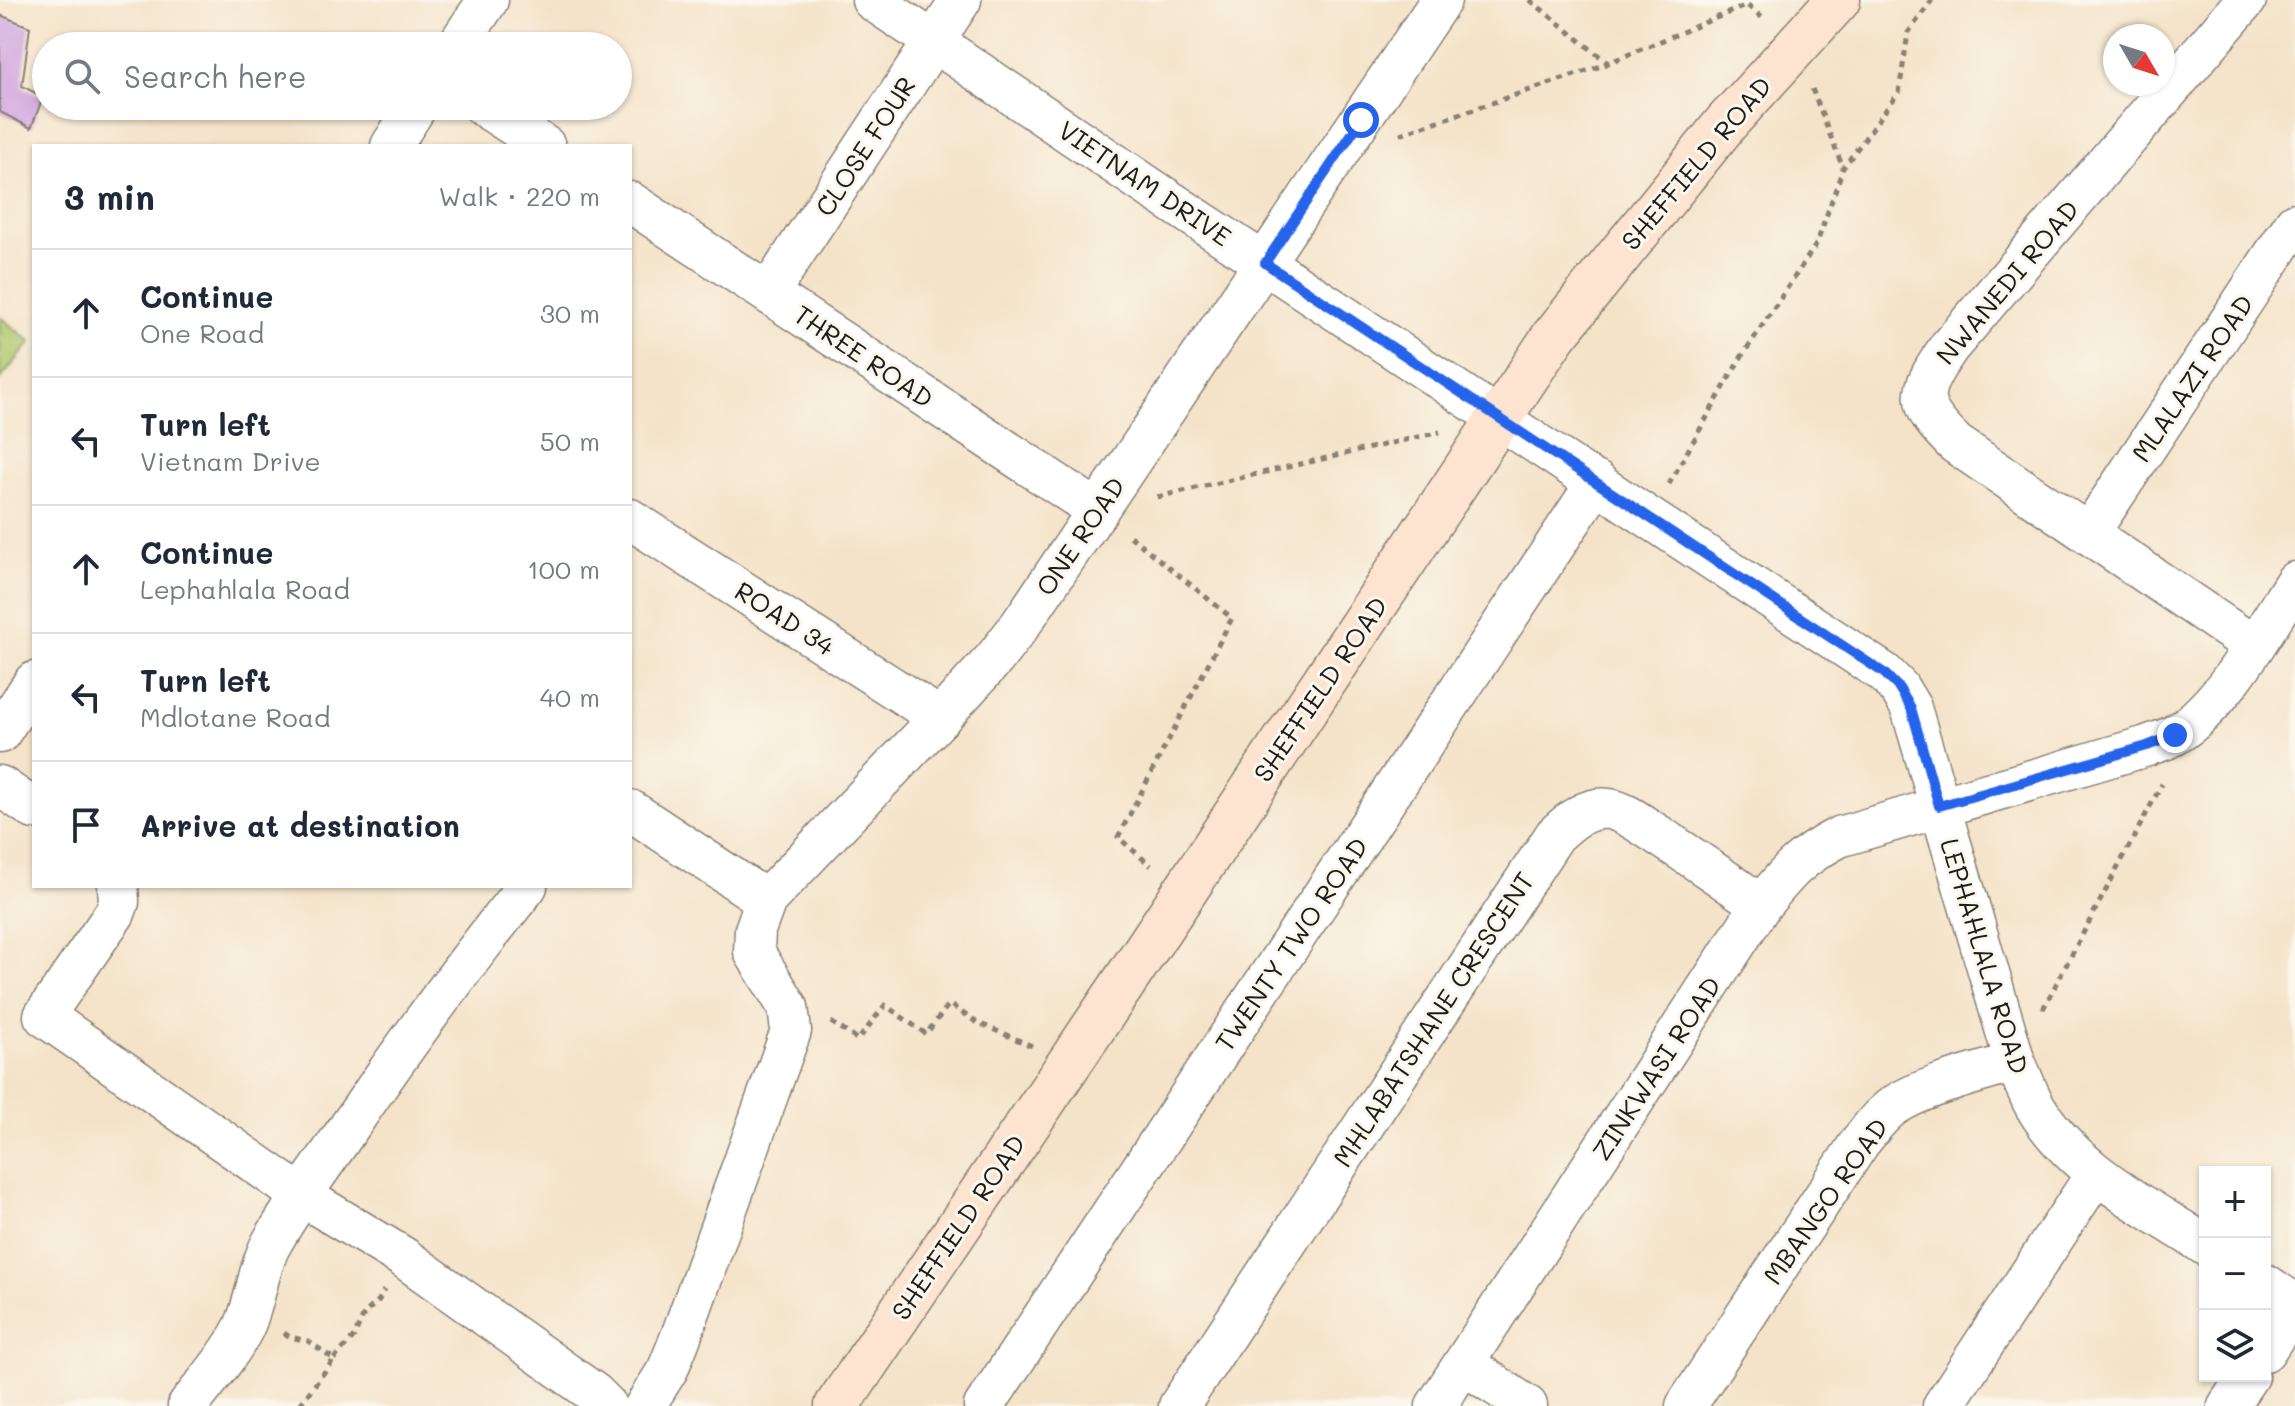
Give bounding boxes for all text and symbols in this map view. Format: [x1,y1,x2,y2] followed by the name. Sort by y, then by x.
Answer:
[2103,24,2175,96] north arrow
[32,32,632,120] search box
[60,54,104,98] icon: search
[124,56,307,96] text: Search here
[1613,69,1779,257] street label: SHEFFIELD ROAD
[807,70,923,222] street label: CLOSE FOUR
[1343,102,1379,138] route start
[1052,113,1238,253] street label: VIETNAM DRIVE
[64,174,155,219] text: 3 min
[439,179,600,213] text: Walk · 220 m
[1928,193,2086,371] street label: NWANEDI ROAD
[140,276,273,316] text: Continue
[2124,288,2260,468] street label: MLALAZI ROAD
[64,291,108,335] icon: ahead
[540,296,600,330] text: 30 m
[788,297,940,415] street label: THREE ROAD
[140,316,264,350] text: One Road
[140,404,271,444] text: Turn left
[64,419,108,463] icon: left
[540,424,600,458] text: 50 m
[140,444,321,478] text: Vietnam Drive
[1028,470,1132,602] street label: ONE ROAD
[140,532,273,572] text: Continue
[64,547,108,591] icon: ahead
[527,552,600,586] text: 100 m
[140,572,350,606] text: Lephahlala Road
[729,573,841,663] street label: ROAD 34
[1245,590,1395,788] street label: SHEFFIELD ROAD
[140,660,271,700] text: Turn left
[64,675,108,719] icon: left
[540,680,600,714] text: 40 m
[140,700,330,734] text: Mdlotane Road
[2157,717,2193,753] route end
[64,803,108,847] icon: arrive
[140,805,460,845] text: Arrive at destination
[1207,831,1375,1057] street label: TWENTY TWO ROAD
[1933,834,2037,1078] street label: LEPHAHLALA ROAD
[1325,865,1541,1173] street label: MHLABATSHANE CRESCENT
[1584,970,1728,1166] street label: ZINKWASI ROAD
[1755,1111,1895,1291] street label: MBANGO ROAD
[883,1128,1033,1326] street label: SHEFFIELD ROAD
[2199,1166,2271,1382] map controls
[2199,1166,2271,1238] button: +
[2199,1238,2271,1310] button: −
[2199,1310,2271,1382] button: layers

